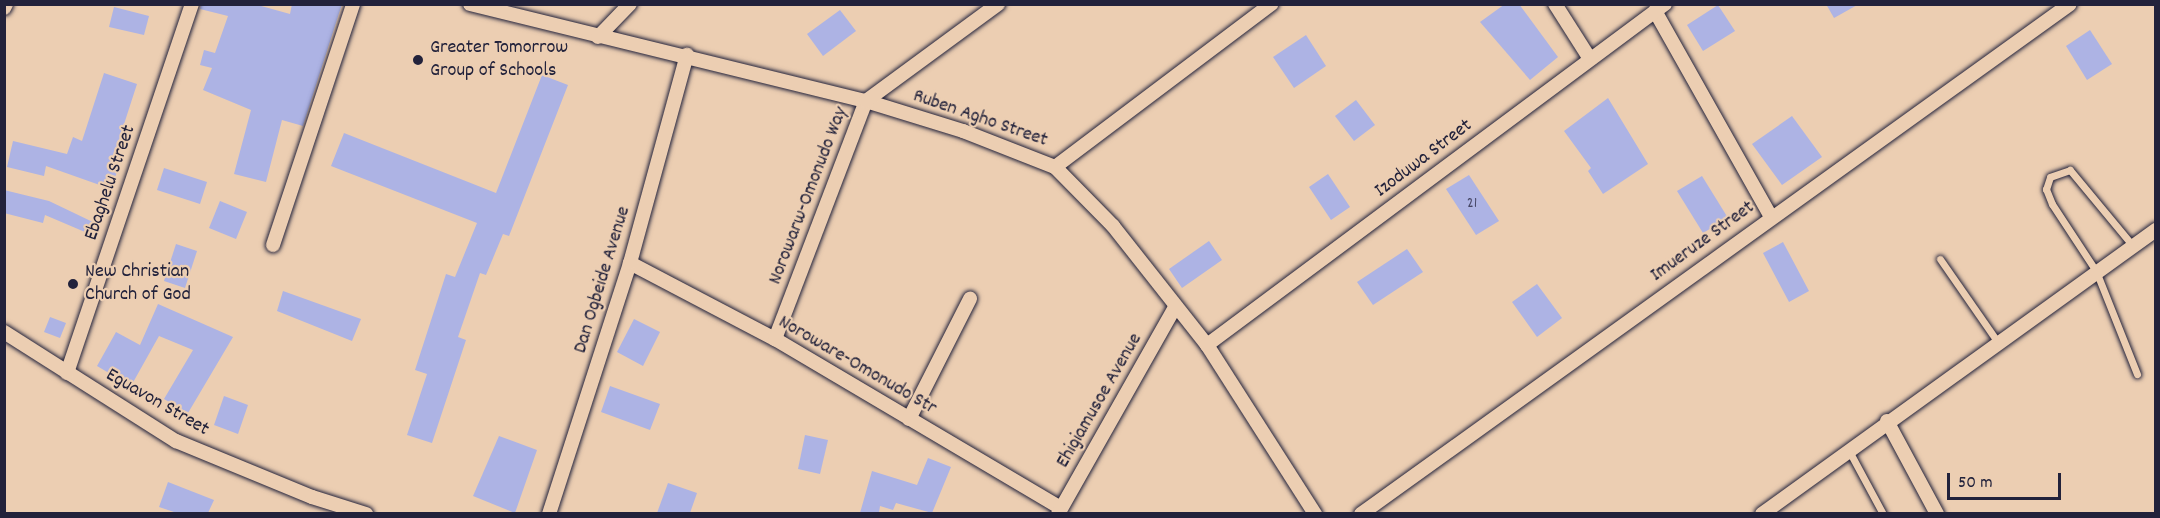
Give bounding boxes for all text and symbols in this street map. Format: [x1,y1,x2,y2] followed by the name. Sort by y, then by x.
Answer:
[430,36,568,83] place label: Greater Tomorrow Group of Schools
[411,53,425,67] marker: Greater Tomorrow Group of Schools
[910,85,1050,153] street label: Ruben Agho Street
[764,104,854,288] street label: Norowarw-Omonudo Way
[1370,114,1478,204] street label: Izoduwa Street
[80,122,142,244] street label: Ebaghelu Street
[1467,194,1477,214] house number: 21
[1646,196,1760,288] street label: Imueruze Street
[569,204,637,356] street label: Dan Ogbeide Avenue
[85,260,191,307] place label: New Christian Church of God
[66,277,80,291] marker: New Christian Church of God
[774,311,940,421] street label: Noroware-Omonudo Str
[1052,329,1148,473] street label: Ehigiamusoe Avenue
[101,364,213,442] street label: Eguavon Street
[1950,461,2064,499] scale bar
[1958,471,1993,496] text: 50 m

